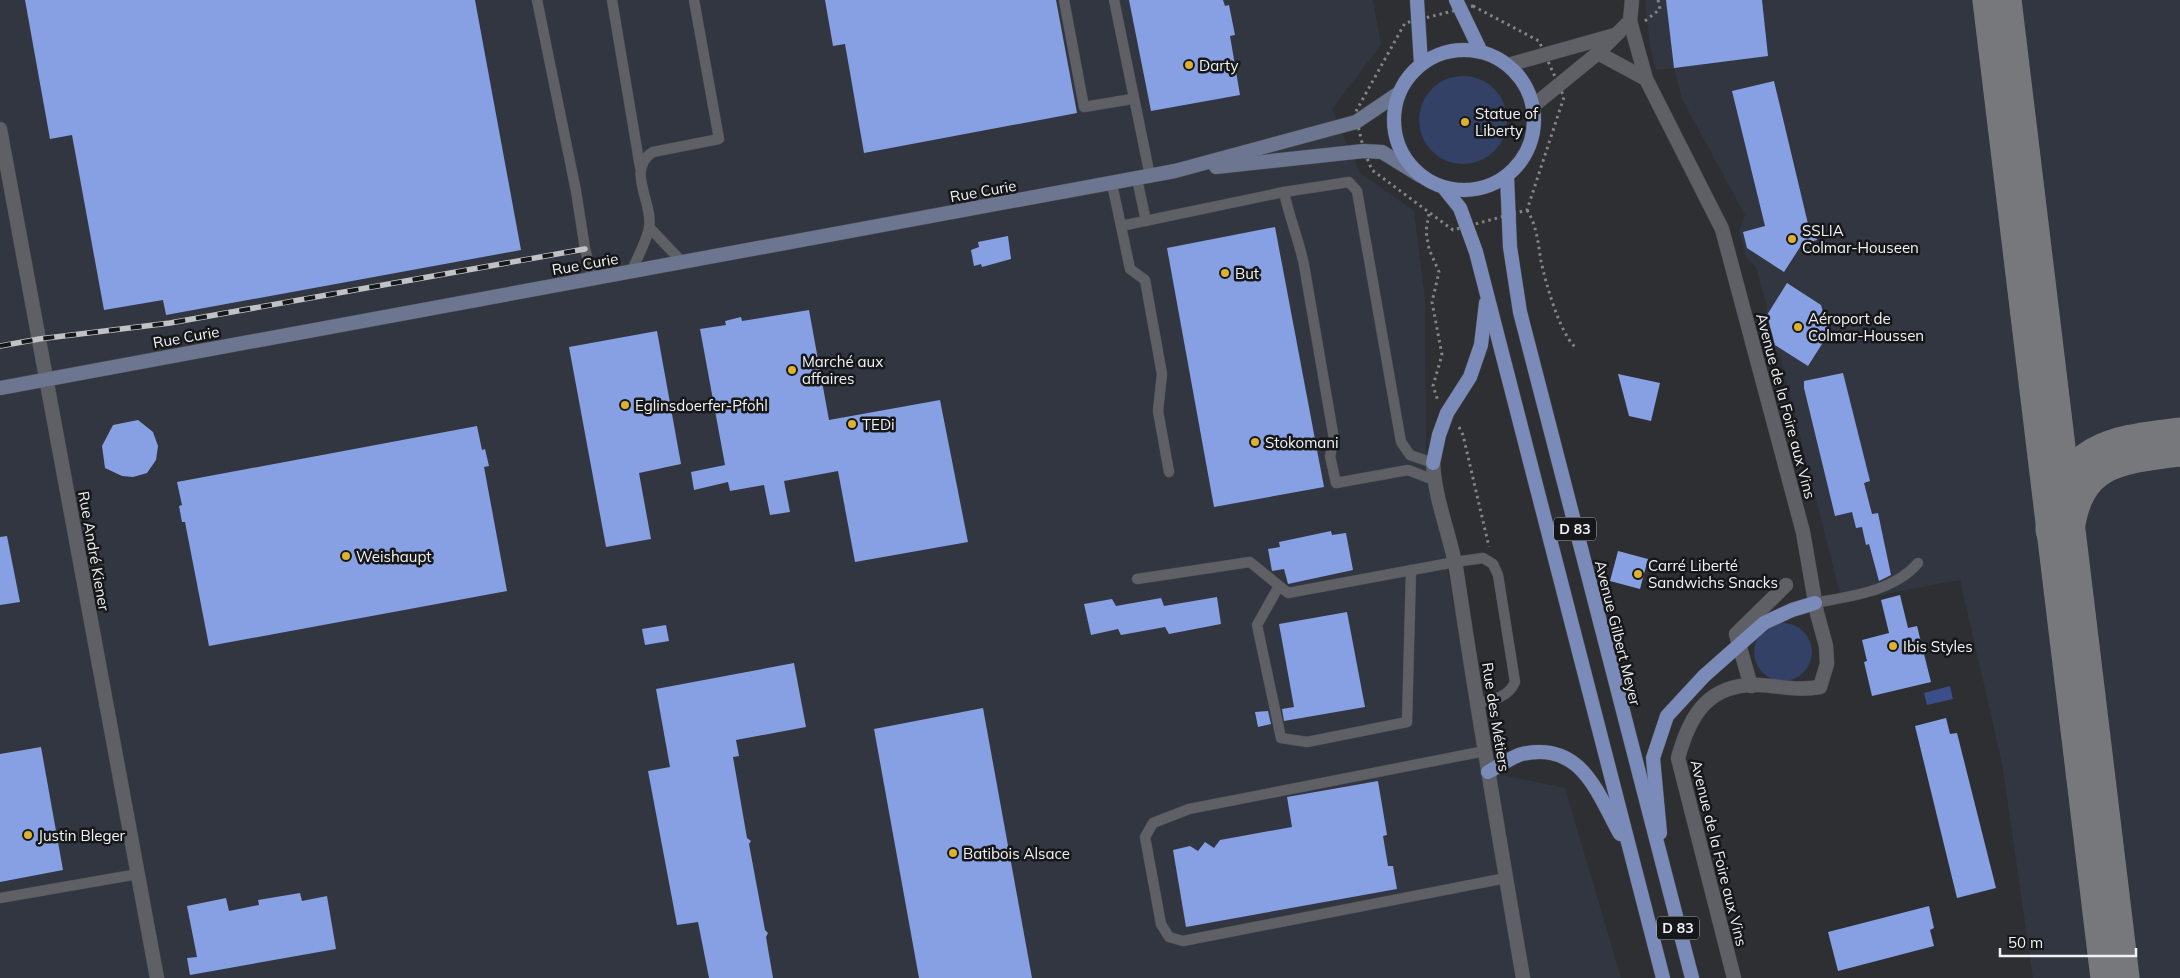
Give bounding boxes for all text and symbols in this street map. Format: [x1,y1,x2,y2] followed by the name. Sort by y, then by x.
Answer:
[1199,56,1238,75] place label: Darty
[1183,59,1195,71] marker: Darty
[1475,104,1539,140] place label: Statue of Liberty
[1459,116,1471,128] marker: Statue of Liberty
[948,176,1018,206] street label: Rue Curie
[1802,221,1919,257] place label: SSLIA Colmar-Houseen
[1786,233,1798,245] marker: SSLIA Colmar-Houseen
[550,249,620,279] street label: Rue Curie
[1235,264,1259,283] place label: But
[1219,267,1231,279] marker: But
[1808,309,1924,345] place label: Aéroport de Colmar-Houssen
[1752,311,1820,501] street label: Avenue de la Foire aux Vins
[1792,321,1804,333] marker: Aéroport de Colmar-Houssen
[151,322,221,352] street label: Rue Curie
[802,352,883,388] place label: Marché aux affaires
[786,364,798,376] marker: Marché aux affaires
[635,396,768,415] place label: Eglinsdoerfer-Pfohl
[619,399,631,411] marker: Eglinsdoerfer-Pfohl
[862,415,895,434] place label: TEDi
[846,418,858,430] marker: TEDi
[1265,433,1339,452] place label: Stokomani
[1249,436,1261,448] marker: Stokomani
[74,490,114,613] street label: Rue André Kiener
[1554,518,1596,540] road number: D 83
[356,547,432,566] place label: Weishaupt
[340,550,352,562] marker: Weishaupt
[1648,556,1778,592] place label: Carré Liberté Sandwichs Snacks
[1591,558,1645,708] street label: Avenue Gilbert Meyer
[1632,568,1644,580] marker: Carré Liberté Sandwichs Snacks
[1903,637,1973,656] place label: Ibis Styles
[1887,640,1899,652] marker: Ibis Styles
[1478,661,1514,773] street label: Rue des Métiers
[1687,758,1751,948] street label: Avenue de la Foire aux Vins
[38,826,126,845] place label: Justin Bleger
[22,829,34,841] marker: Justin Bleger
[963,844,1070,863] place label: Batibois Alsace
[947,847,959,859] marker: Batibois Alsace
[1657,916,1699,940] road number: D 83
[2000,926,2136,958] scale bar
[2008,933,2043,952] text: 50 m

